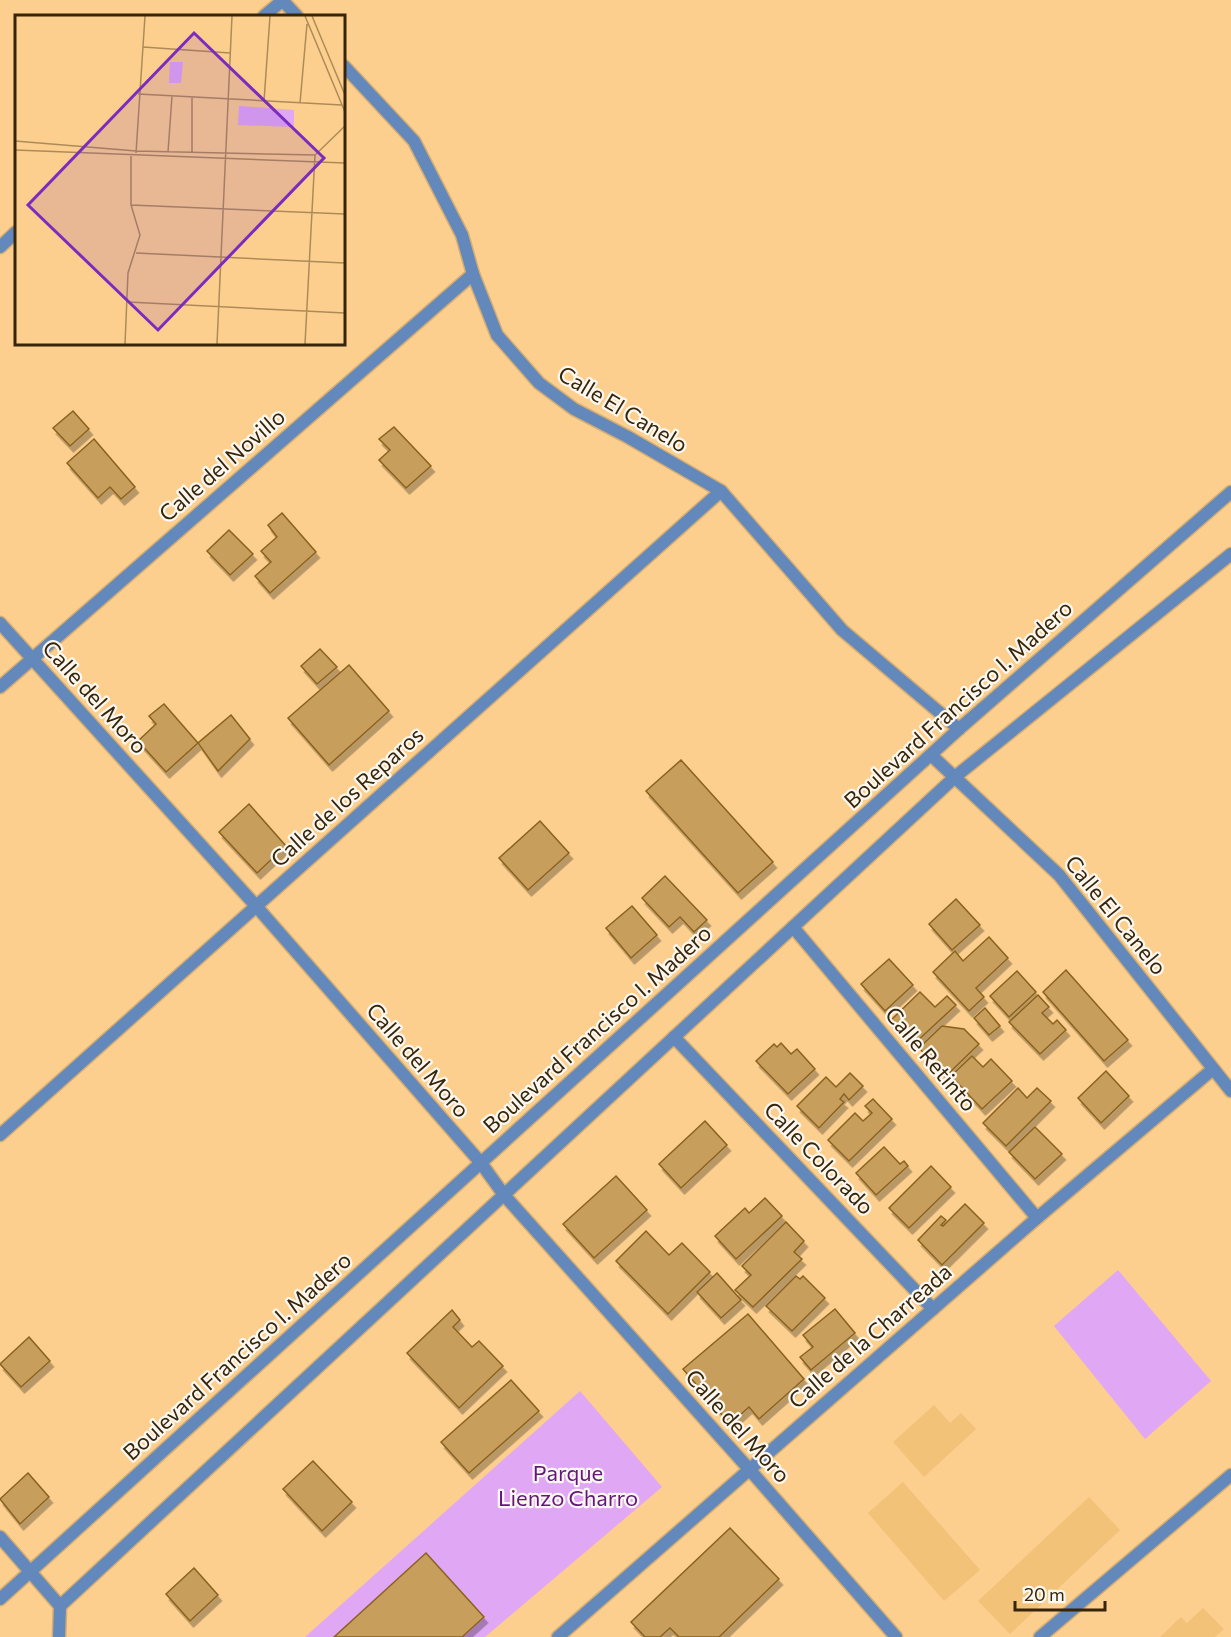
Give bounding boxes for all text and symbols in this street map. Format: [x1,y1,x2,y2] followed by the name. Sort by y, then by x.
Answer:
[15,15,345,345] inset map
[554,359,693,458] street label: Calle El Canelo
[153,403,290,527] street label: Calle del Novillo
[838,594,1077,813] street label: Boulevard Francisco I. Madero
[37,634,153,759] street label: Calle del Moro
[265,721,429,872] street label: Calle de los Reparos
[1060,849,1173,980] street label: Calle El Canelo
[477,919,716,1138] street label: Boulevard Francisco I. Madero
[361,997,476,1123] street label: Calle del Moro
[880,1001,983,1117] street label: Calle Retinto
[759,1096,880,1220] street label: Calle Colorado
[117,1246,356,1465] street label: Boulevard Francisco I. Madero
[783,1257,957,1414] street label: Calle de la Charreada
[680,1363,796,1488] street label: Calle del Moro
[498,1459,638,1511] park label: Parque Lienzo Charro
[1015,1574,1105,1612] scale bar
[1024,1583,1065,1605] text: 20 m

